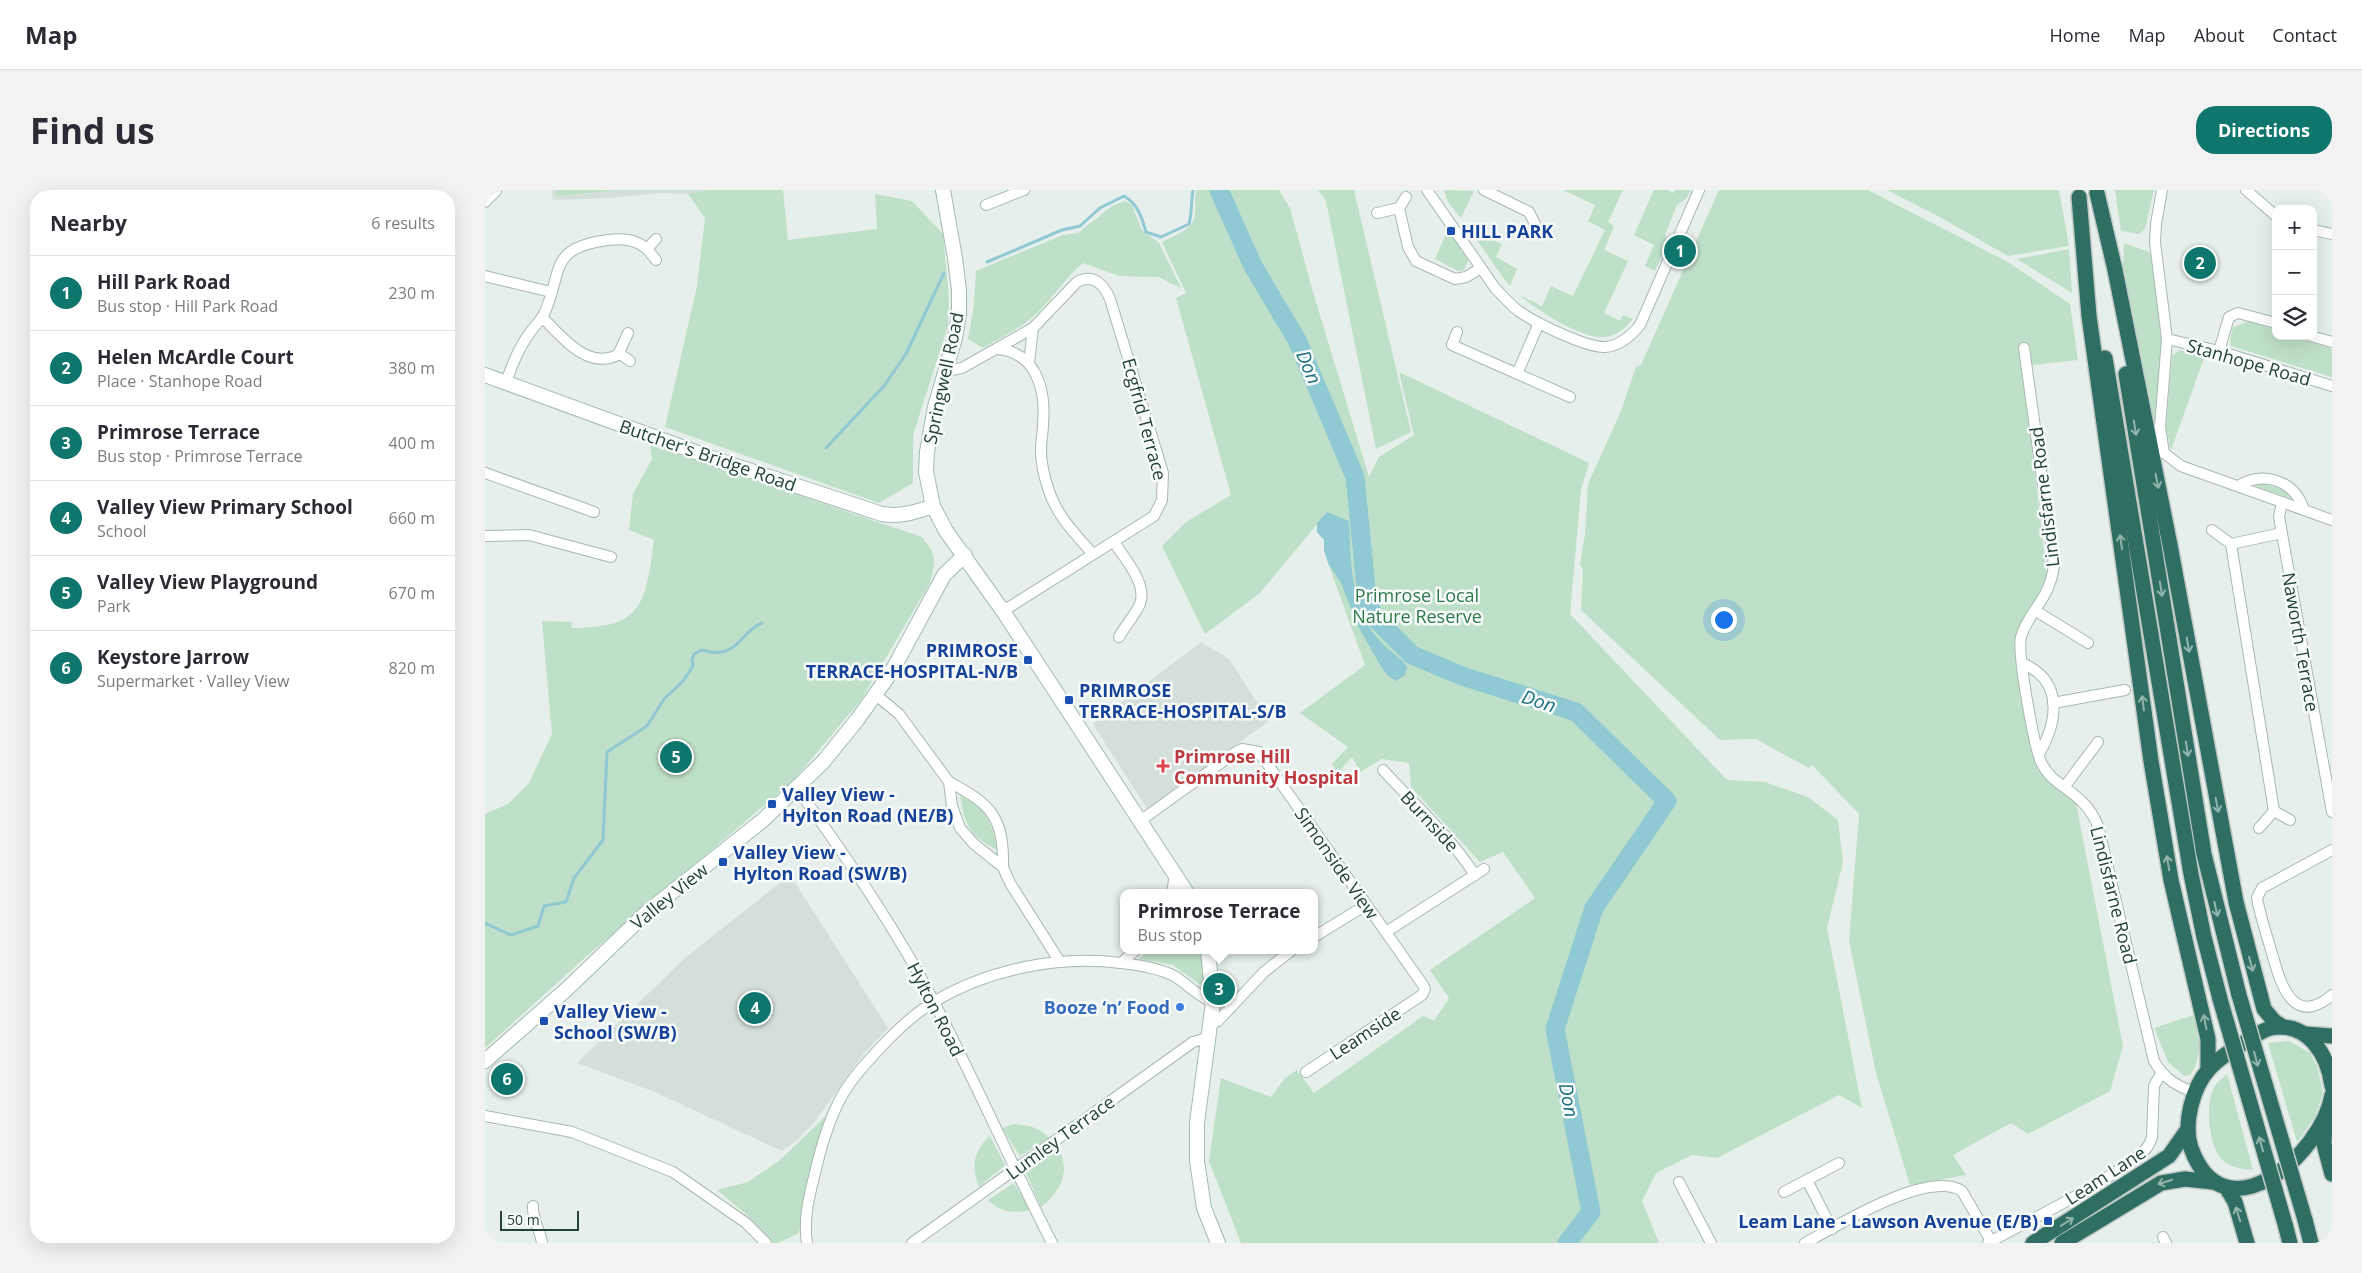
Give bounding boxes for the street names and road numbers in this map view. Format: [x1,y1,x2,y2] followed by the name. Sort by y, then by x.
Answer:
[917,310,969,446] street label: Springwell Road
[2184,333,2314,391] street label: Stanhope Road
[1117,355,1173,483] street label: Ecgfrid Terrace
[616,413,800,497] street label: Butcher's Bridge Road
[2023,425,2065,569] street label: Lindisfarne Road
[2277,570,2325,714] street label: Naworth Terrace
[1396,785,1464,857] street label: Burnside
[1290,802,1384,924] street label: Simonside View
[2085,824,2143,966] street label: Lindisfarne Road
[625,857,713,935] street label: Valley View
[902,958,970,1060] street label: Hylton Road
[1325,1001,1405,1065] street label: Leamside
[1001,1089,1119,1185] street label: Lumley Terrace
[2060,1140,2150,1210] street label: Leam Lane

